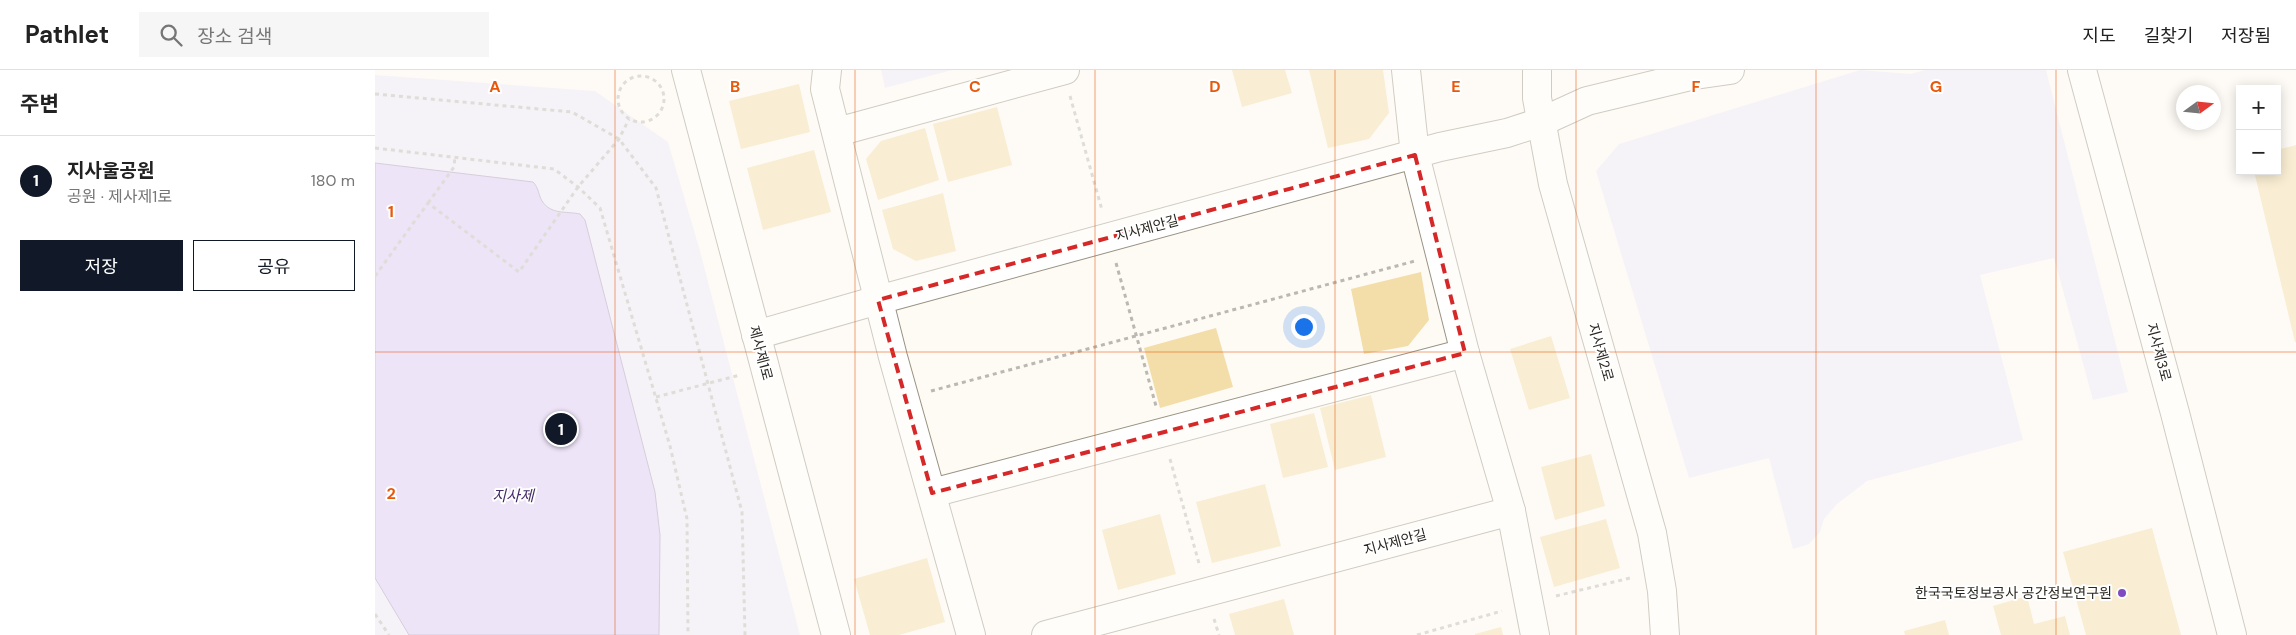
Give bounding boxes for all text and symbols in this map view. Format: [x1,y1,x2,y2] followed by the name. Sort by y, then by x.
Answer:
[139,12,489,57] search box
[25,19,109,50] text: Pathlet
[157,21,185,49] icon: search
[197,24,272,49] text: 장소 검색
[2083,24,2116,48] text: 지도
[2144,24,2193,48] text: 길찾기
[2221,24,2271,48] text: 저장됨
[489,76,501,97] text: A
[730,76,740,97] text: B
[969,76,981,97] text: C
[1209,76,1221,97] text: D
[1451,76,1461,97] text: E
[1692,76,1701,97] text: F
[1930,76,1942,97] text: G
[2176,85,2221,130] north arrow
[2236,85,2281,175] map controls
[2236,85,2281,130] button: +
[20,90,59,118] text: 주변
[2236,130,2281,175] button: −
[67,158,154,183] text: 지사울공원
[33,170,39,191] text: 1
[311,170,355,191] text: 180 m
[67,186,172,207] text: 공원 · 제사제1로
[388,201,394,222] text: 1
[1114,211,1180,245] street label: 지사제안길
[20,240,183,291] button: 저장
[193,240,355,291] button: 공유
[1291,314,1317,340] your location
[1584,321,1618,383] street label: 지사제2로
[2143,321,2175,383] street label: 지사제3로
[745,324,777,382] street label: 제사제1로
[545,410,577,448] pin: 1
[386,483,396,504] text: 2
[492,486,536,506] water label: 지사제
[1362,525,1428,559] street label: 지사제안길
[1915,584,2112,602] place label: 한국국토정보공사 공간정보연구원
[2116,587,2128,599] marker: 한국국토정보공사 공간정보연구원

